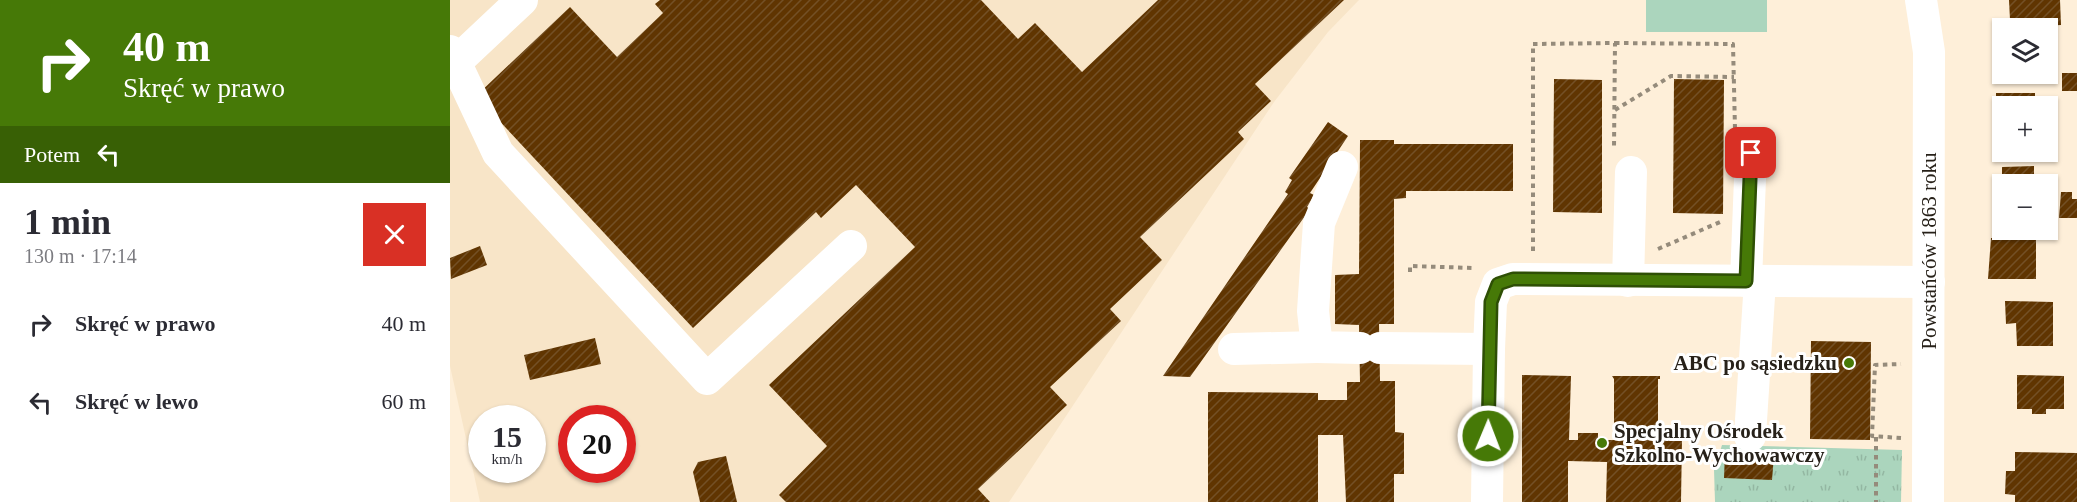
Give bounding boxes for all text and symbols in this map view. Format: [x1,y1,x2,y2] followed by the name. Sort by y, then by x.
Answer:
[1992,18,2058,240] map controls
[1992,18,2058,84] button: layers
[24,24,102,102] icon: right
[123,24,211,70] text: 40 m
[123,73,285,103] text: Skręć w prawo
[1992,96,2058,162] button: +
[1725,127,1776,178] pin
[1734,136,1767,169] icon: arrive
[92,138,125,171] icon: left
[24,142,80,167] text: Potem
[1917,152,1941,350] street label: Powstańców 1863 roku
[1992,174,2058,240] button: −
[24,202,111,242] text: 1 min
[363,203,426,266] button: close
[24,245,137,267] text: 130 m · 17:14
[24,308,57,341] icon: right
[75,311,216,336] text: Skręć w prawo
[381,311,426,336] text: 40 m
[1674,351,1837,375] place label: ABC po sąsiedzku
[1842,356,1856,370] marker: ABC po sąsiedzku
[24,386,57,419] icon: left
[75,389,198,414] text: Skręć w lewo
[381,389,426,414] text: 60 m
[1456,404,1520,468] position arrow
[558,405,636,483] speed limit sign: 20
[1614,419,1825,467] place label: Specjalny Ośrodek Szkolno-Wychowawczy
[492,420,522,453] text: 15
[1595,436,1609,450] marker: Specjalny Ośrodek Szkolno-Wychowawczy
[492,451,522,467] text: km/h

